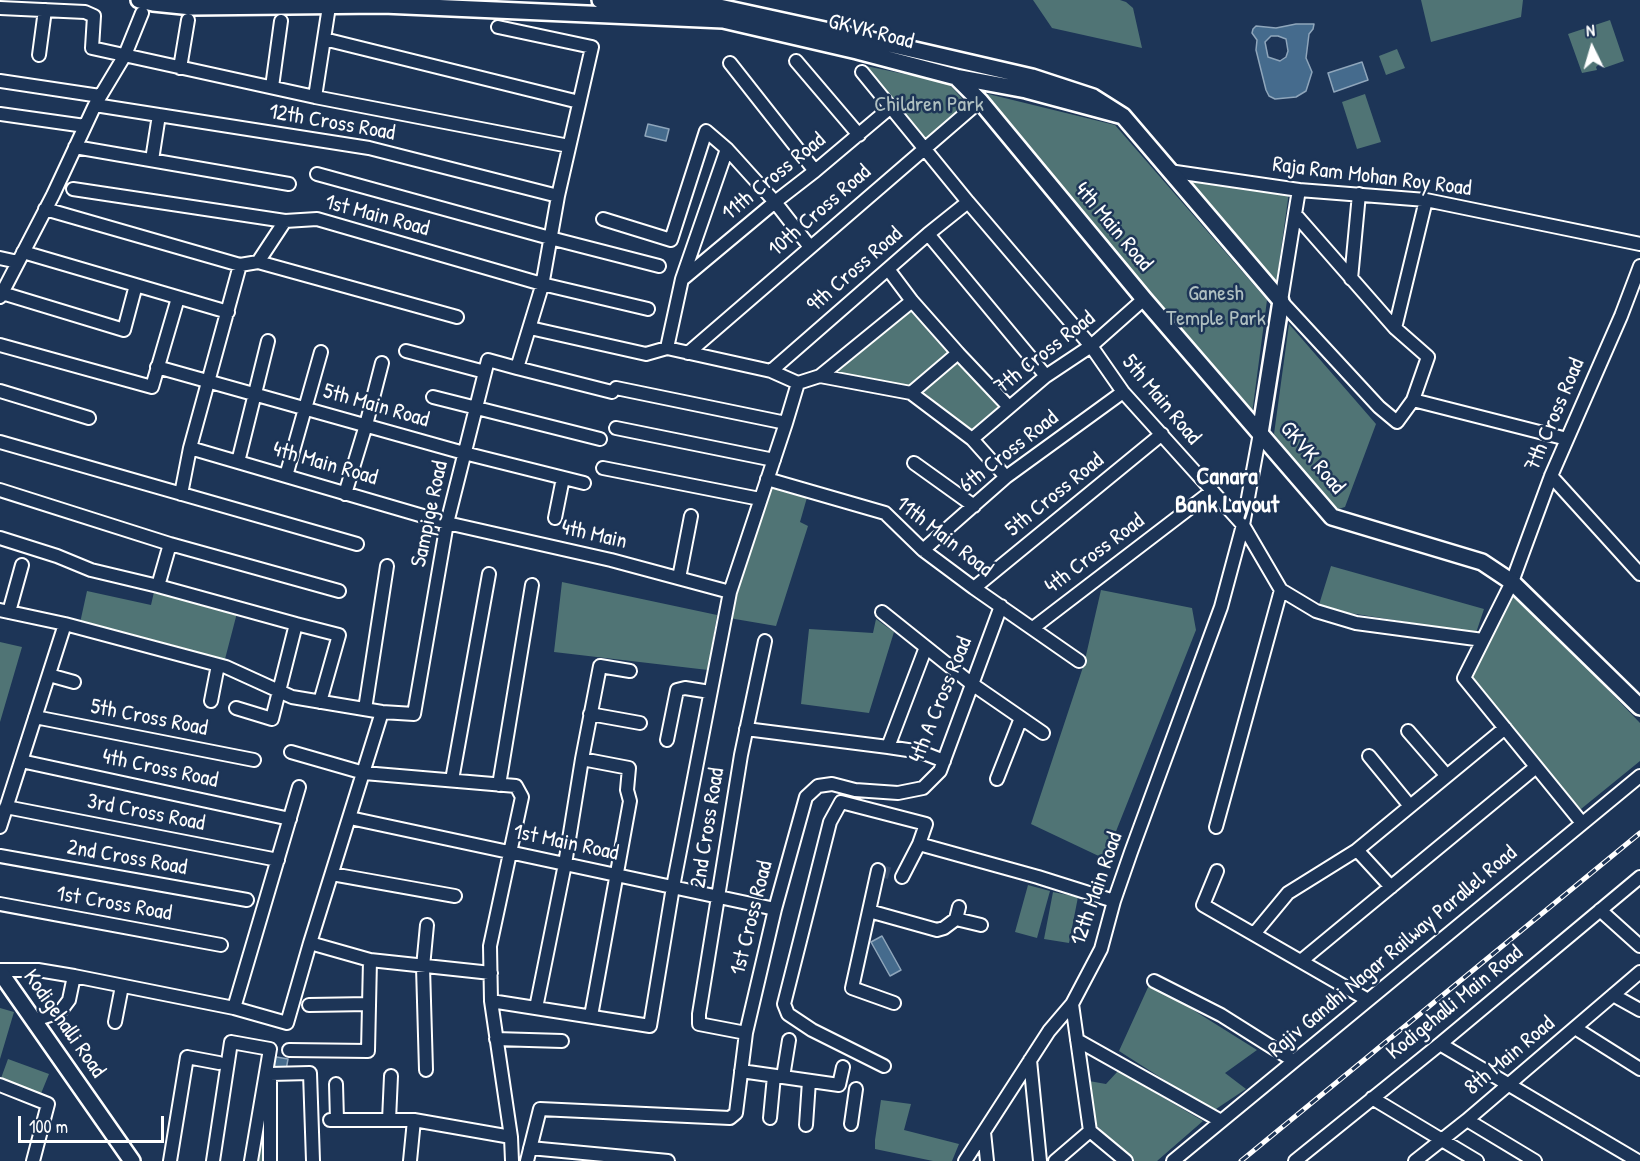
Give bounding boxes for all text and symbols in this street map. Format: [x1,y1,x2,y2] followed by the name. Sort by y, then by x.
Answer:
[826,9,916,55] street label: GKVK Road
[1562,18,1622,78] north arrow
[1585,19,1596,41] text: N
[874,92,984,118] park label: Children Park
[267,99,397,147] street label: 12th Cross Road
[717,127,831,227] street label: 11th Cross Road
[1271,152,1473,202] street label: Raja Ram Mohan Roy Road
[763,159,877,263] street label: 10th Cross Road
[1068,177,1158,277] street label: 4th Main Road
[322,189,432,243] street label: 1st Main Road
[802,222,908,318] street label: 9th Cross Road
[1166,281,1266,332] park label: Ganesh Temple Park
[990,306,1100,400] street label: 7th Cross Road
[1116,350,1206,450] street label: 5th Main Road
[1519,355,1591,475] street label: 7th Cross Road
[320,378,432,434] street label: 5th Main Road
[954,405,1064,499] street label: 6th Cross Road
[1274,416,1350,500] street label: GKVK Road
[270,436,380,492] street label: 4th Main Road
[1001,447,1109,543] street label: 5th Cross Road
[406,459,454,569] street label: Sampige Road
[1175,464,1279,520] district label: Canara Bank Layout
[890,491,998,583] street label: 11th Main Road
[1040,508,1150,600] street label: 4th Cross Road
[559,515,629,555] street label: 4th Main
[904,633,978,767] street label: 4th A Cross Road
[88,694,210,742] street label: 5th Cross Road
[100,744,220,794] street label: 4th Cross Road
[685,766,731,890] street label: 2nd Cross Road
[85,789,207,837] street label: 3rd Cross Road
[511,819,621,867] street label: 1st Main Road
[1065,829,1129,949] street label: 12th Main Road
[65,834,189,882] street label: 2nd Cross Road
[1264,840,1522,1064] street label: Rajiv Gandhi Nagar Railway Parallel Road
[725,858,779,978] street label: 1st Cross Road
[54,881,174,927] street label: 1st Cross Road
[1382,940,1528,1066] street label: Kodigehalli Main Road
[17,965,111,1083] street label: Kodigehalli Road
[1460,1011,1560,1101] street label: 8th Main Road
[21,1104,166,1142] scale bar
[29,1114,68,1139] text: 100 m

